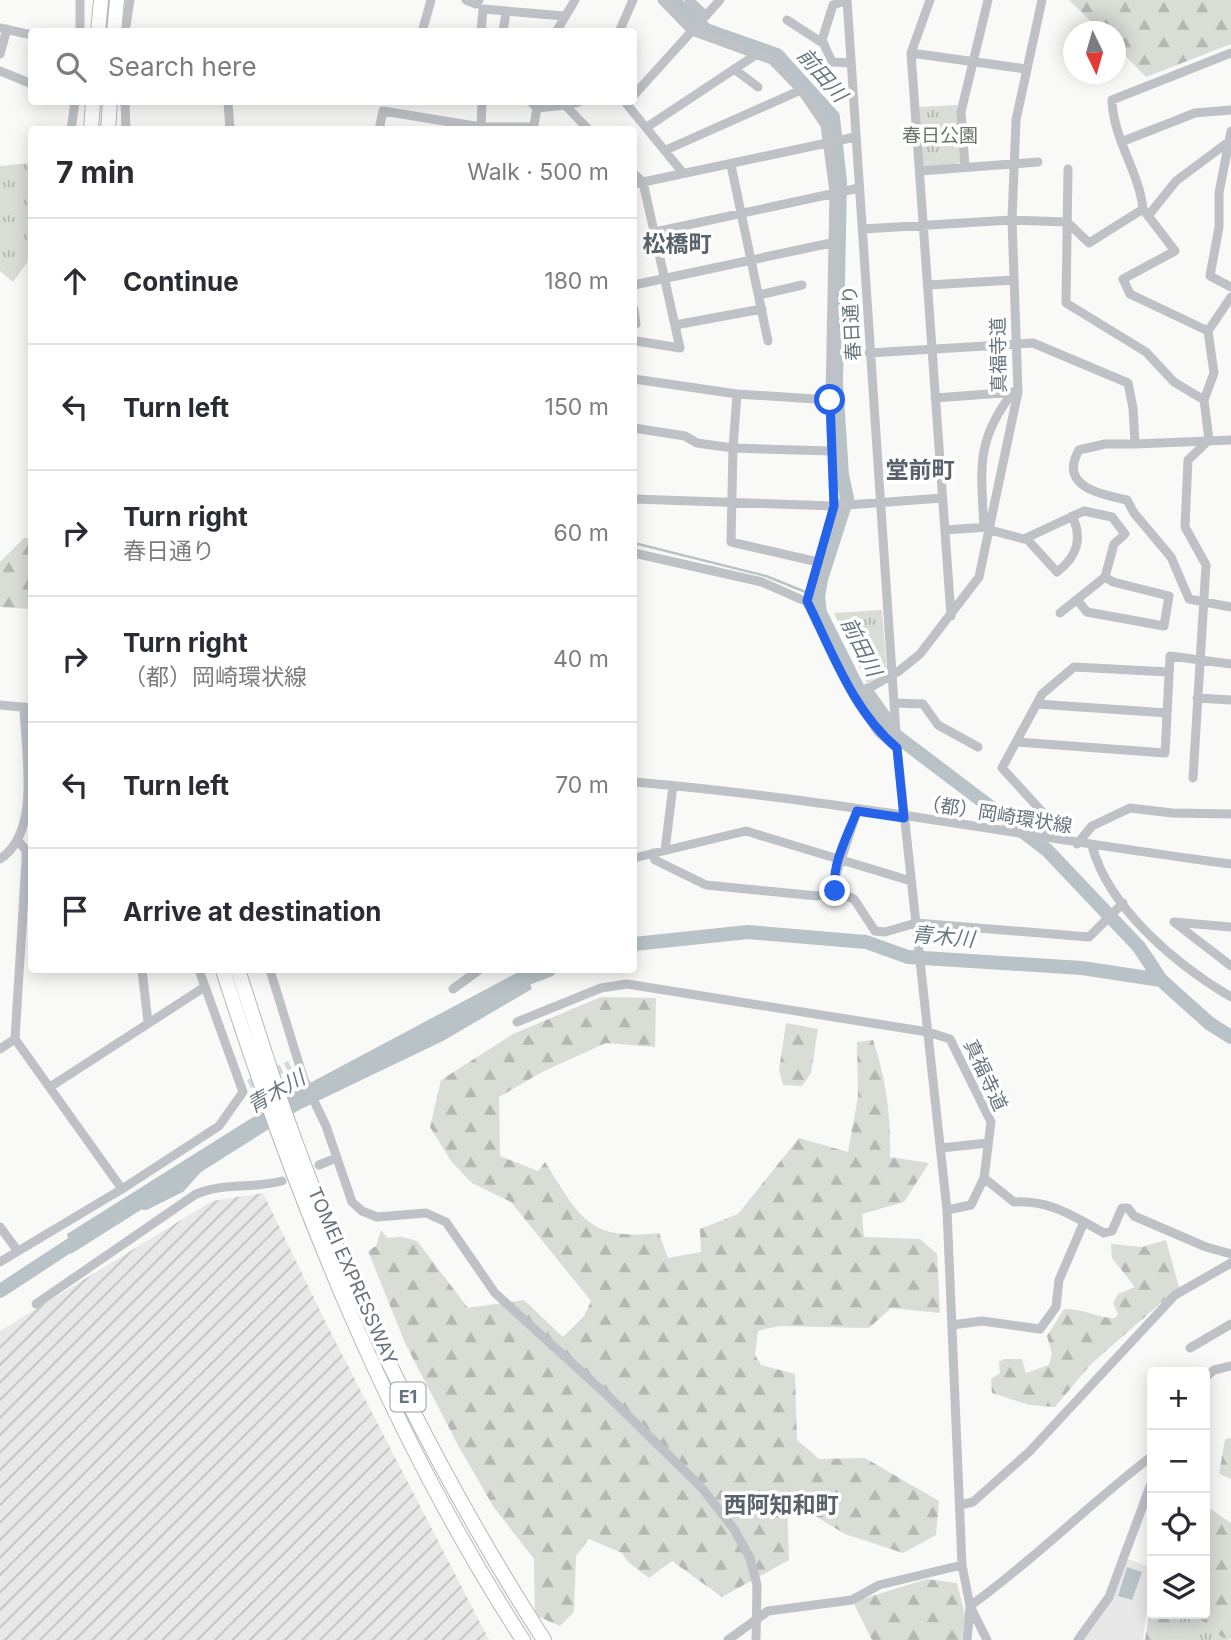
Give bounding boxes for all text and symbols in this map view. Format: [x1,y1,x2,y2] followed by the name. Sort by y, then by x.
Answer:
[1063,21,1126,84] north arrow
[28,28,637,105] search box
[792,43,854,108] water label: 前田川
[52,48,90,86] icon: search
[108,51,257,82] text: Search here
[902,124,978,147] park label: 春日公園
[56,154,135,190] text: 7 min
[467,158,609,186] text: Walk · 500 m
[643,230,712,258] district label: 松橋町
[56,262,94,300] icon: ahead
[123,266,239,297] text: Continue
[544,267,609,295] text: 180 m
[838,284,865,362] street label: 春日通り
[986,317,1011,393] street label: 真福寺道
[814,384,845,415] route start
[56,388,94,426] icon: left
[123,392,229,423] text: Turn left
[545,393,609,421] text: 150 m
[886,456,955,484] district label: 堂前町
[123,501,248,532] text: Turn right
[56,514,94,552] icon: right
[554,519,609,547] text: 60 m
[123,537,215,565] text: 春日通り
[836,613,888,682] water label: 前田川
[123,627,248,658] text: Turn right
[56,640,94,678] icon: right
[553,645,609,673] text: 40 m
[123,663,307,691] text: （都）岡崎環状線
[56,766,94,804] icon: left
[123,770,229,801] text: Turn left
[555,771,609,799] text: 70 m
[920,791,1074,838] street label: （都）岡崎環状線
[819,875,850,906] route end
[56,892,94,930] icon: arrive
[123,896,382,927] text: Arrive at destination
[911,921,978,952] water label: 青木川
[959,1036,1012,1115] street label: 真福寺道
[242,1064,311,1118] water label: 青木川
[303,1184,402,1369] street label: TOMEI EXPRESSWAY
[1147,1367,1210,1619] map controls
[1147,1367,1210,1430] button: +
[390,1382,426,1412] road number: E1
[1147,1430,1210,1493] button: −
[724,1491,839,1519] district label: 西阿知和町
[1147,1493,1210,1556] button: locate
[1147,1556,1210,1619] button: layers

